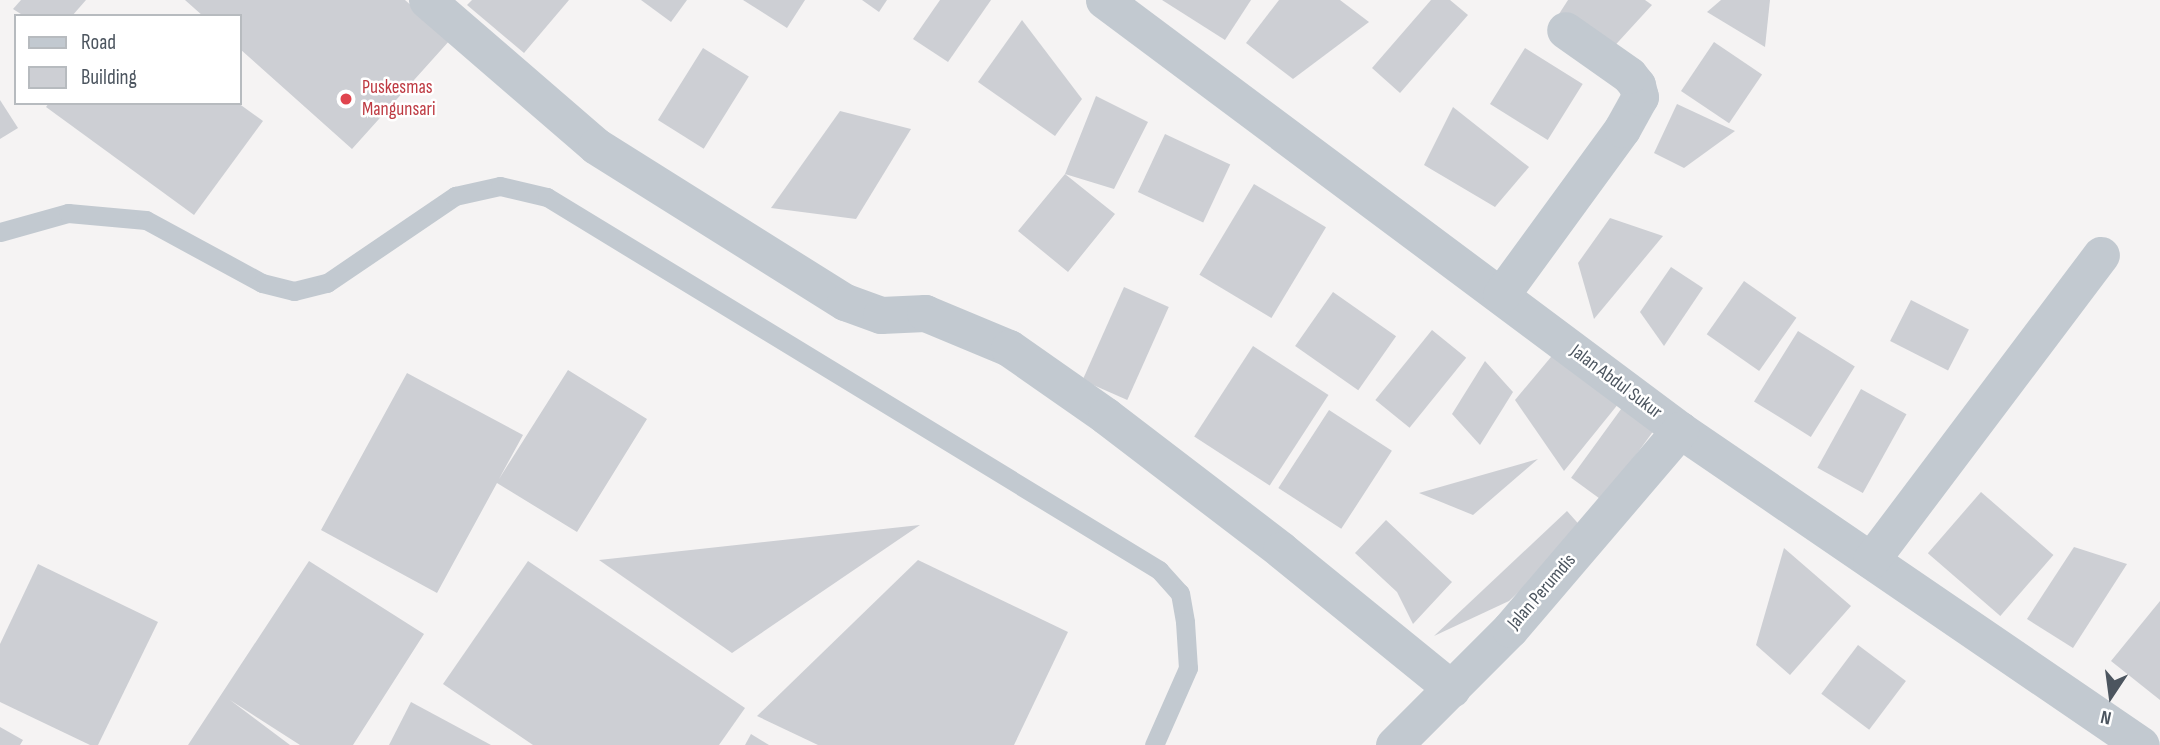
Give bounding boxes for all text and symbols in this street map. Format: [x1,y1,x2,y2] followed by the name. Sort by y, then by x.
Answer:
[14,14,242,105] legend
[81,30,116,55] text: Road
[81,65,137,90] text: Building
[362,77,435,121] place label: Puskesmas Mangunsari
[336,89,356,109] marker: Puskesmas Mangunsari
[1566,340,1666,424] street label: Jalan Abdul Sukur
[1503,550,1581,634] street label: Jalan Perumdis
[2076,661,2146,731] north arrow
[2099,705,2114,729] text: N

